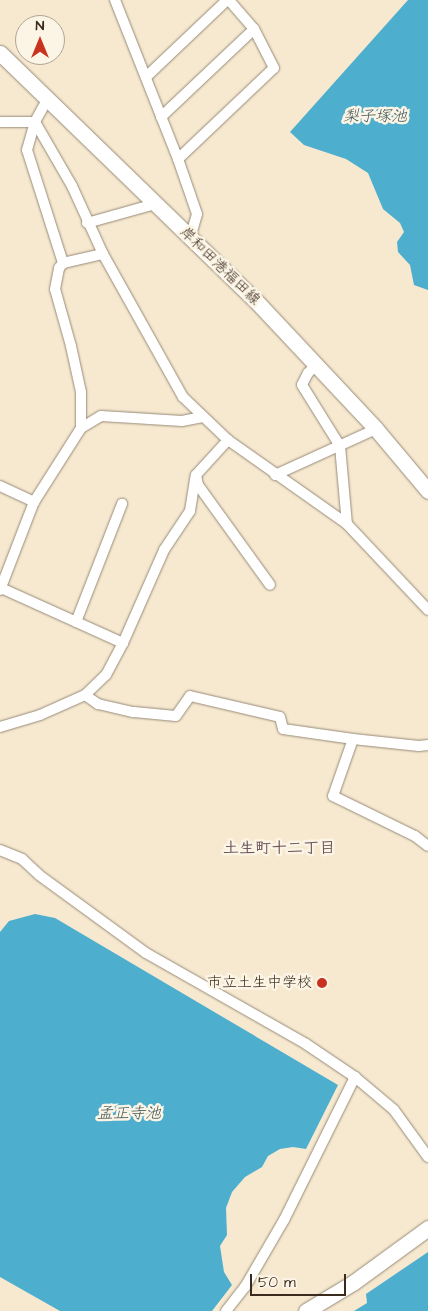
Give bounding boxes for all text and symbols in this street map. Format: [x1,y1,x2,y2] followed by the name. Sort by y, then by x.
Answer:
[15,15,65,65] north arrow
[36,16,44,36] text: N
[343,106,407,126] water label: 梨子塚池
[176,223,264,309] street label: 岸和田港福田線
[223,838,335,858] district label: 土生町十二丁目
[207,974,312,992] place label: 市立土生中学校
[316,977,328,989] marker: 市立土生中学校
[97,1103,161,1123] water label: 孟正寺池
[253,1264,349,1296] scale bar
[258,1272,296,1293] text: 50 m

